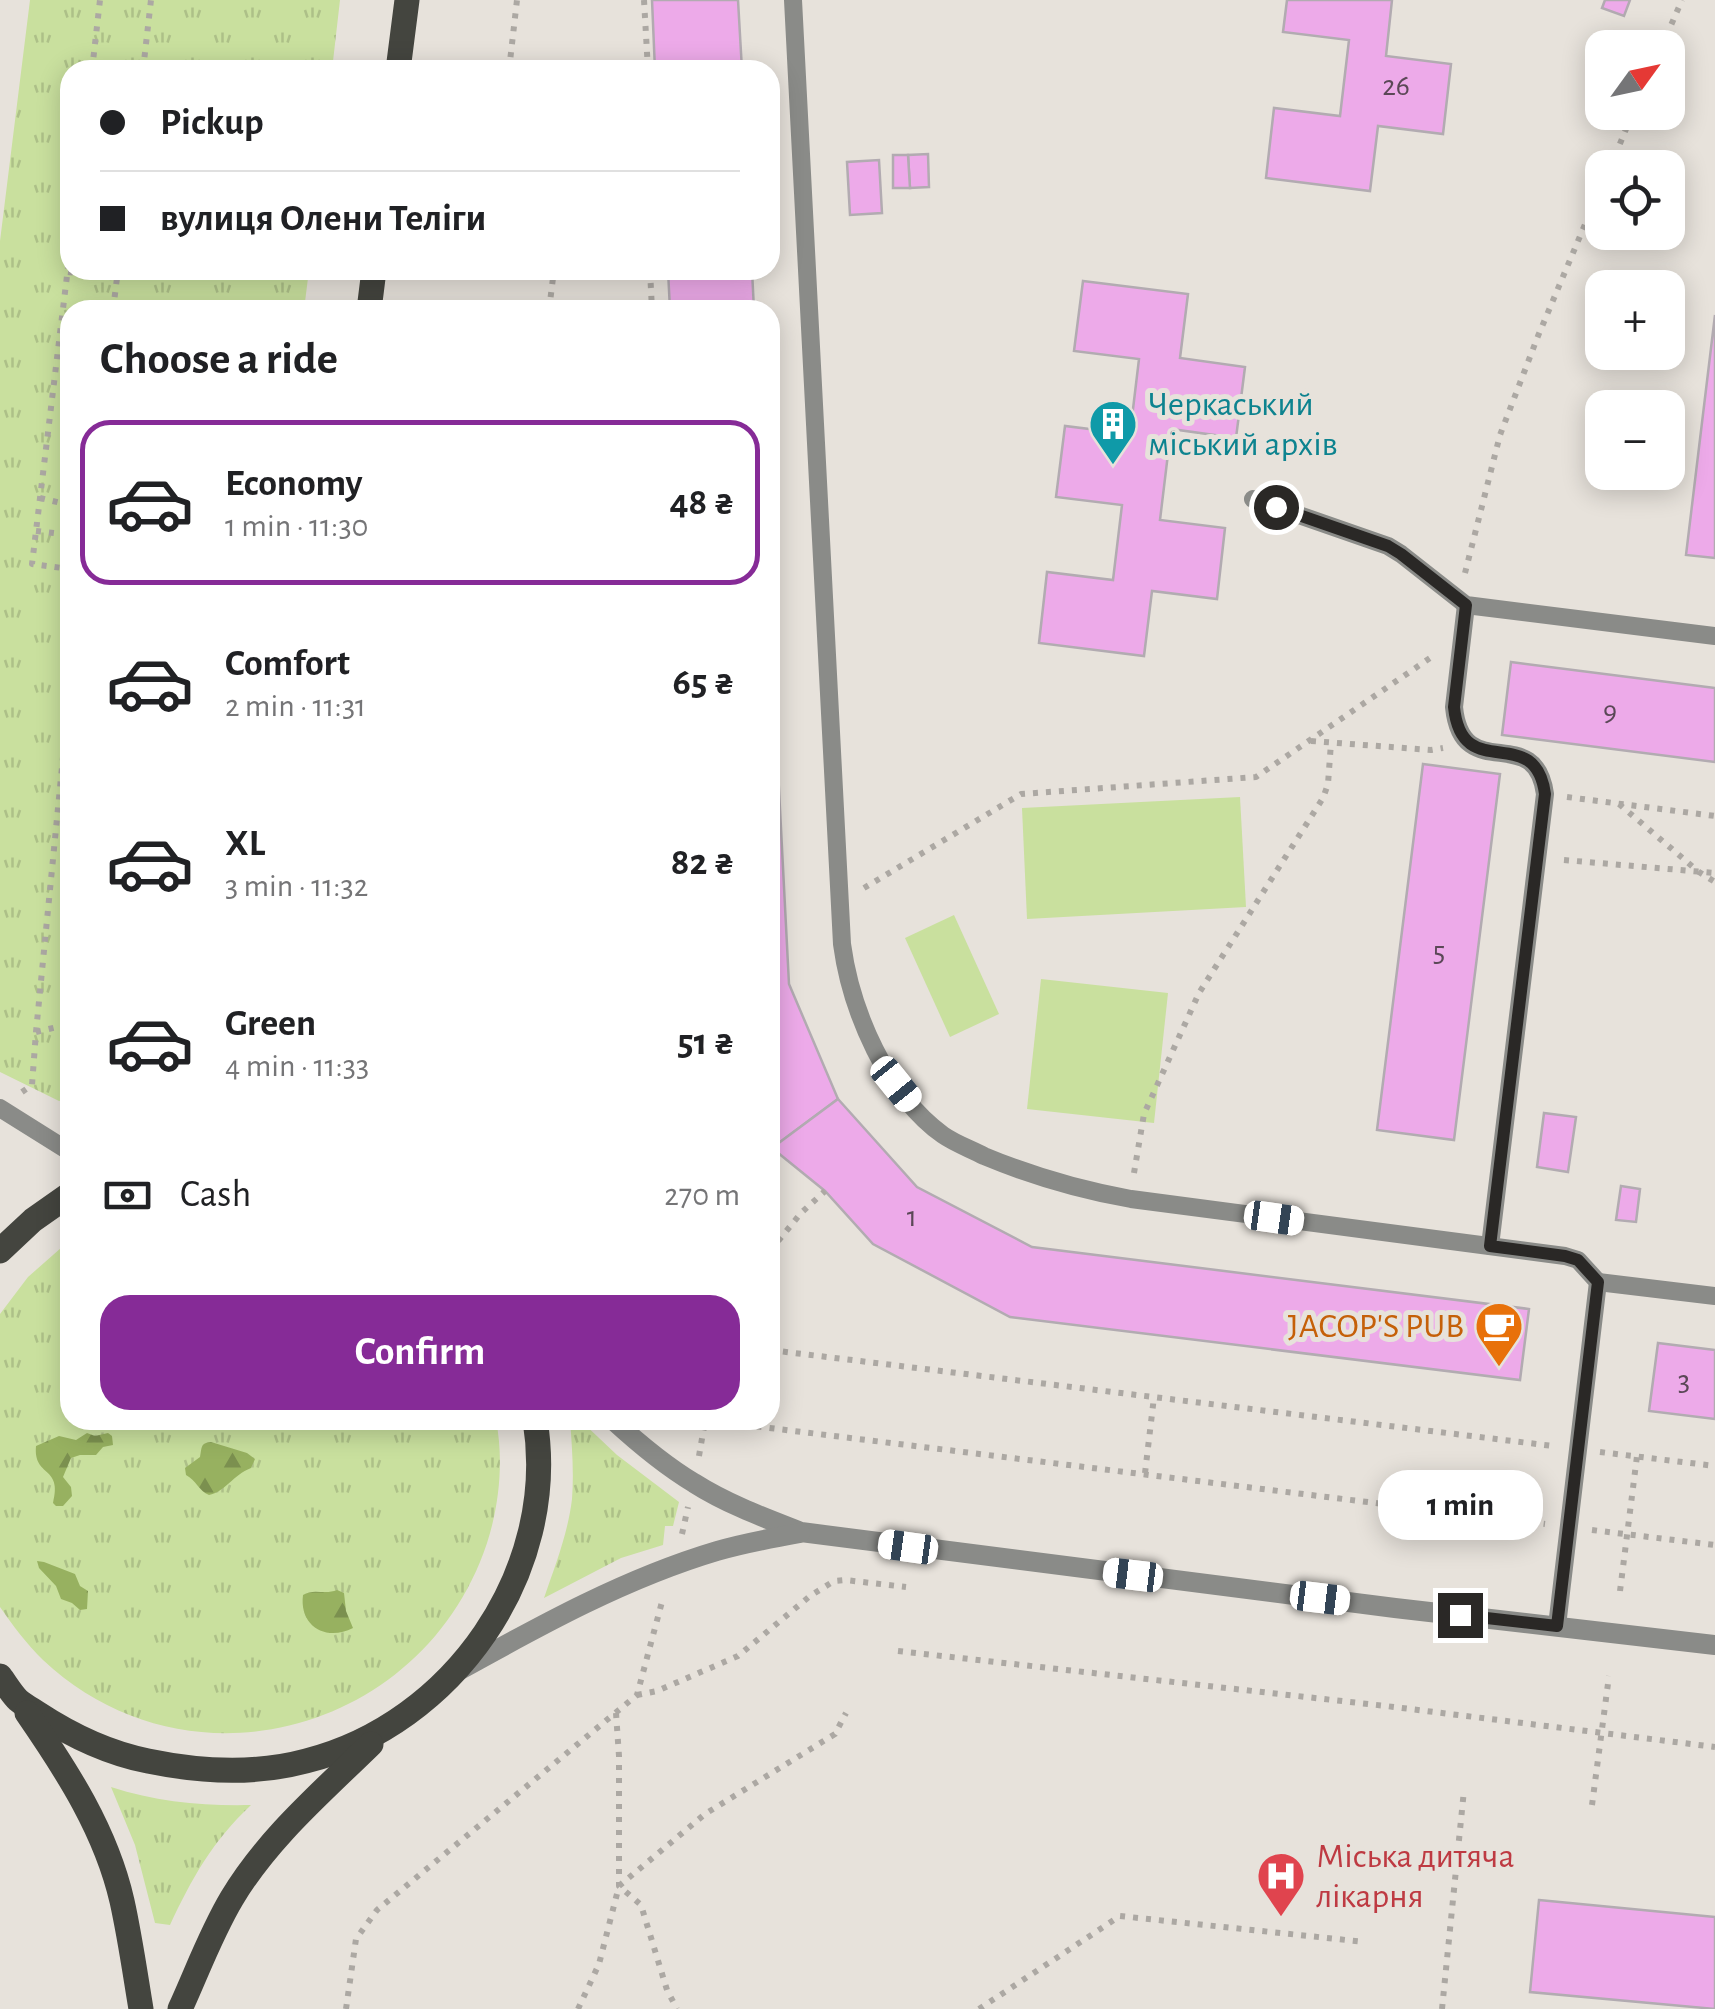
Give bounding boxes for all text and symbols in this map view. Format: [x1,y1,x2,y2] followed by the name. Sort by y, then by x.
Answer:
[1585,30,1685,130] north arrow
[1585,30,1685,490] map controls
[1382,71,1410,101] house number: 26
[160,104,264,142] text: Pickup
[1585,150,1685,250] button: locate
[160,200,486,238] text: вулиця Олени Теліги
[1585,270,1685,370] button: +
[100,337,338,382] text: Choose a ride
[1148,387,1338,462] place label: Черкаський міський архів
[1585,390,1685,490] button: −
[1087,398,1139,466] building icon: Черкаський міський архів
[105,458,195,548] icon: car
[225,465,363,503] text: Economy
[669,484,735,522] text: 48 ₴
[1254,485,1299,530] route start
[225,510,368,542] text: 1 min · 11:30
[105,638,195,728] icon: car
[225,645,350,683] text: Comfort
[673,664,735,702] text: 65 ₴
[225,690,366,722] text: 2 min · 11:31
[1603,697,1617,727] house number: 9
[105,818,195,908] icon: car
[225,825,265,863] text: XL
[671,844,735,882] text: 82 ₴
[225,870,368,902] text: 3 min · 11:32
[1433,937,1445,967] house number: 5
[105,998,195,1088] icon: car
[225,1005,316,1043] text: Green
[677,1024,735,1062] text: 51 ₴
[225,1050,369,1082] text: 4 min · 11:33
[865,1051,927,1117] car
[100,1168,155,1223] icon: cash
[180,1176,251,1214] text: Cash
[664,1179,740,1211] text: 270 m
[1242,1199,1306,1237] car
[907,1202,917,1232] house number: 1
[100,1295,740,1410] button: Confirm
[1473,1300,1525,1368] cafe icon: JACOP'S PUB
[1288,1309,1464,1344] place label: JACOP'S PUB
[1678,1366,1690,1396] house number: 3
[1378,1470,1542,1540] callout: 1 min
[1427,1489,1494,1521] text: 1 min
[876,1528,940,1566] car
[1101,1556,1165,1594] car
[1288,1579,1352,1617] car
[1438,1593,1483,1638] route end
[1316,1839,1514,1914] place label: Міська дитяча лікарня
[1255,1850,1307,1918] hospital icon: Міська дитяча лікарня

